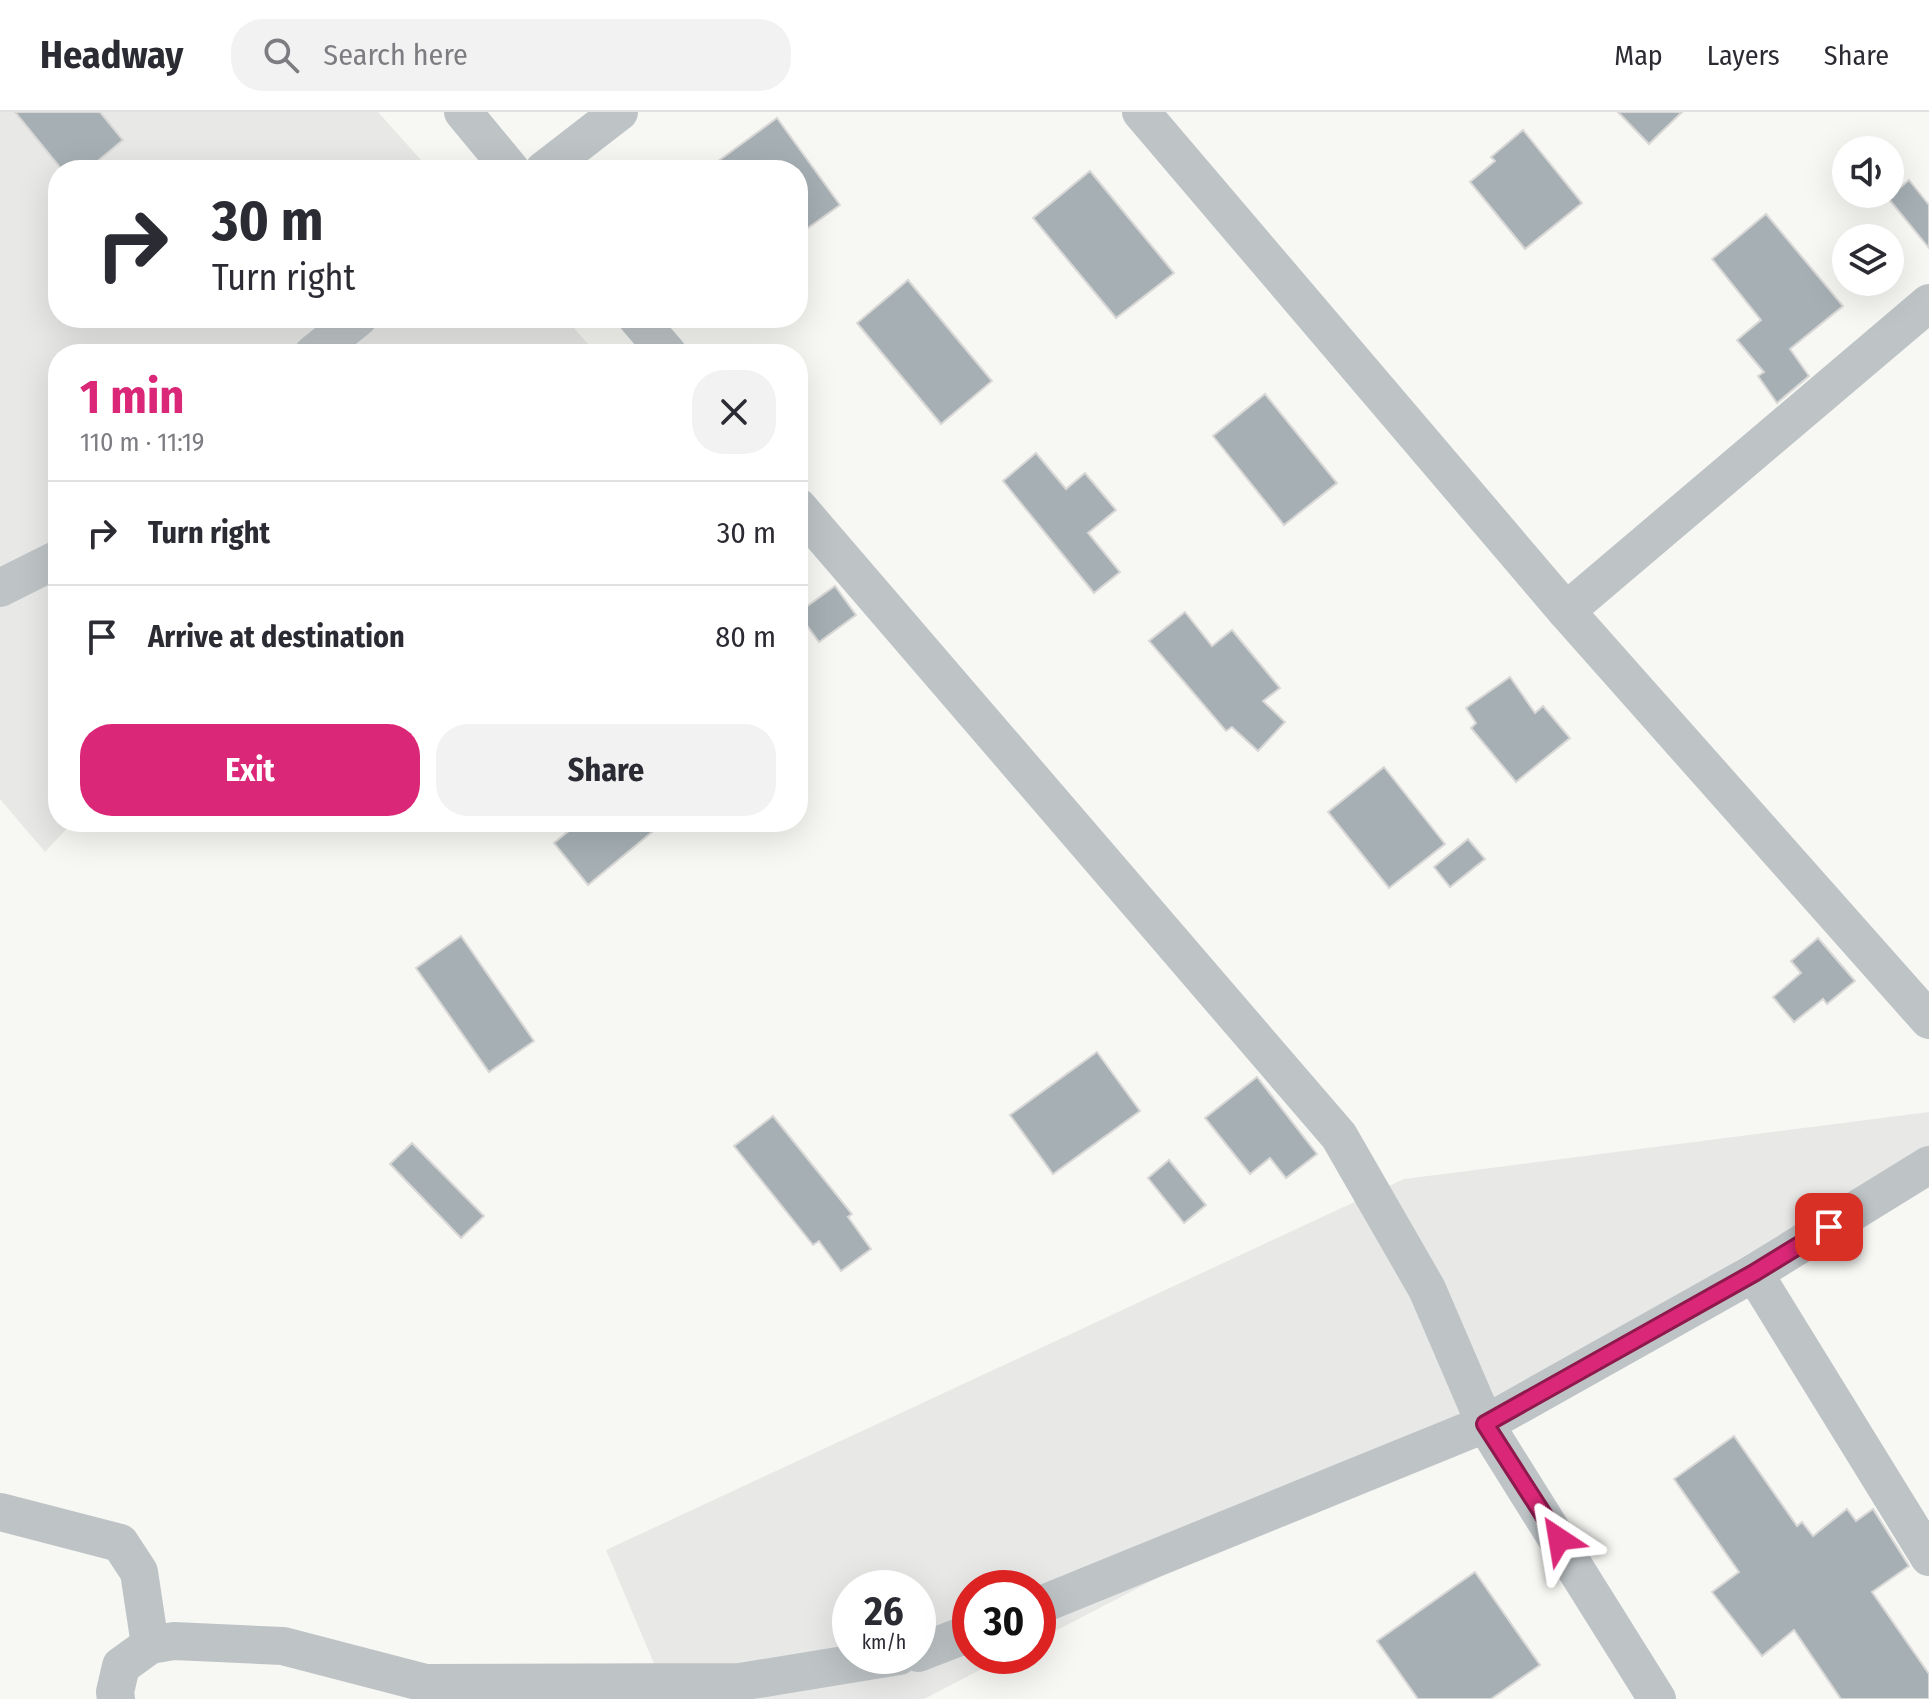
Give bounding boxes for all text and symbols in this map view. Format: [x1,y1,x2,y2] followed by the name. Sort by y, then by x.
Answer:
[231,19,791,91] search box
[40,32,183,78] text: Headway
[259,33,303,77] icon: search
[323,37,468,73] text: Search here
[1614,39,1663,72] text: Map
[1707,39,1780,72] text: Layers
[1824,39,1889,72] text: Share
[1832,136,1904,296] map controls
[1832,136,1904,208] button: sound
[212,188,323,255] text: 30 m
[80,192,184,296] icon: right
[1832,224,1904,296] button: layers
[212,256,355,300] text: Turn right
[80,368,185,426] text: 1 min
[692,370,776,454] button: close
[80,427,204,458] text: 110 m · 11:19
[80,511,124,555] icon: right
[148,515,270,551] text: Turn right
[717,515,776,551] text: 30 m
[80,615,124,659] icon: arrive
[148,619,405,655] text: Arrive at destination
[715,619,776,655] text: 80 m
[80,724,420,816] button: Exit
[436,724,776,816] button: Share
[1795,1193,1863,1261] pin
[1807,1205,1851,1249] icon: arrive
[1517,1497,1601,1581] position arrow
[952,1570,1056,1674] speed limit sign: 30
[864,1588,904,1636] text: 26
[862,1630,906,1654] text: km/h

